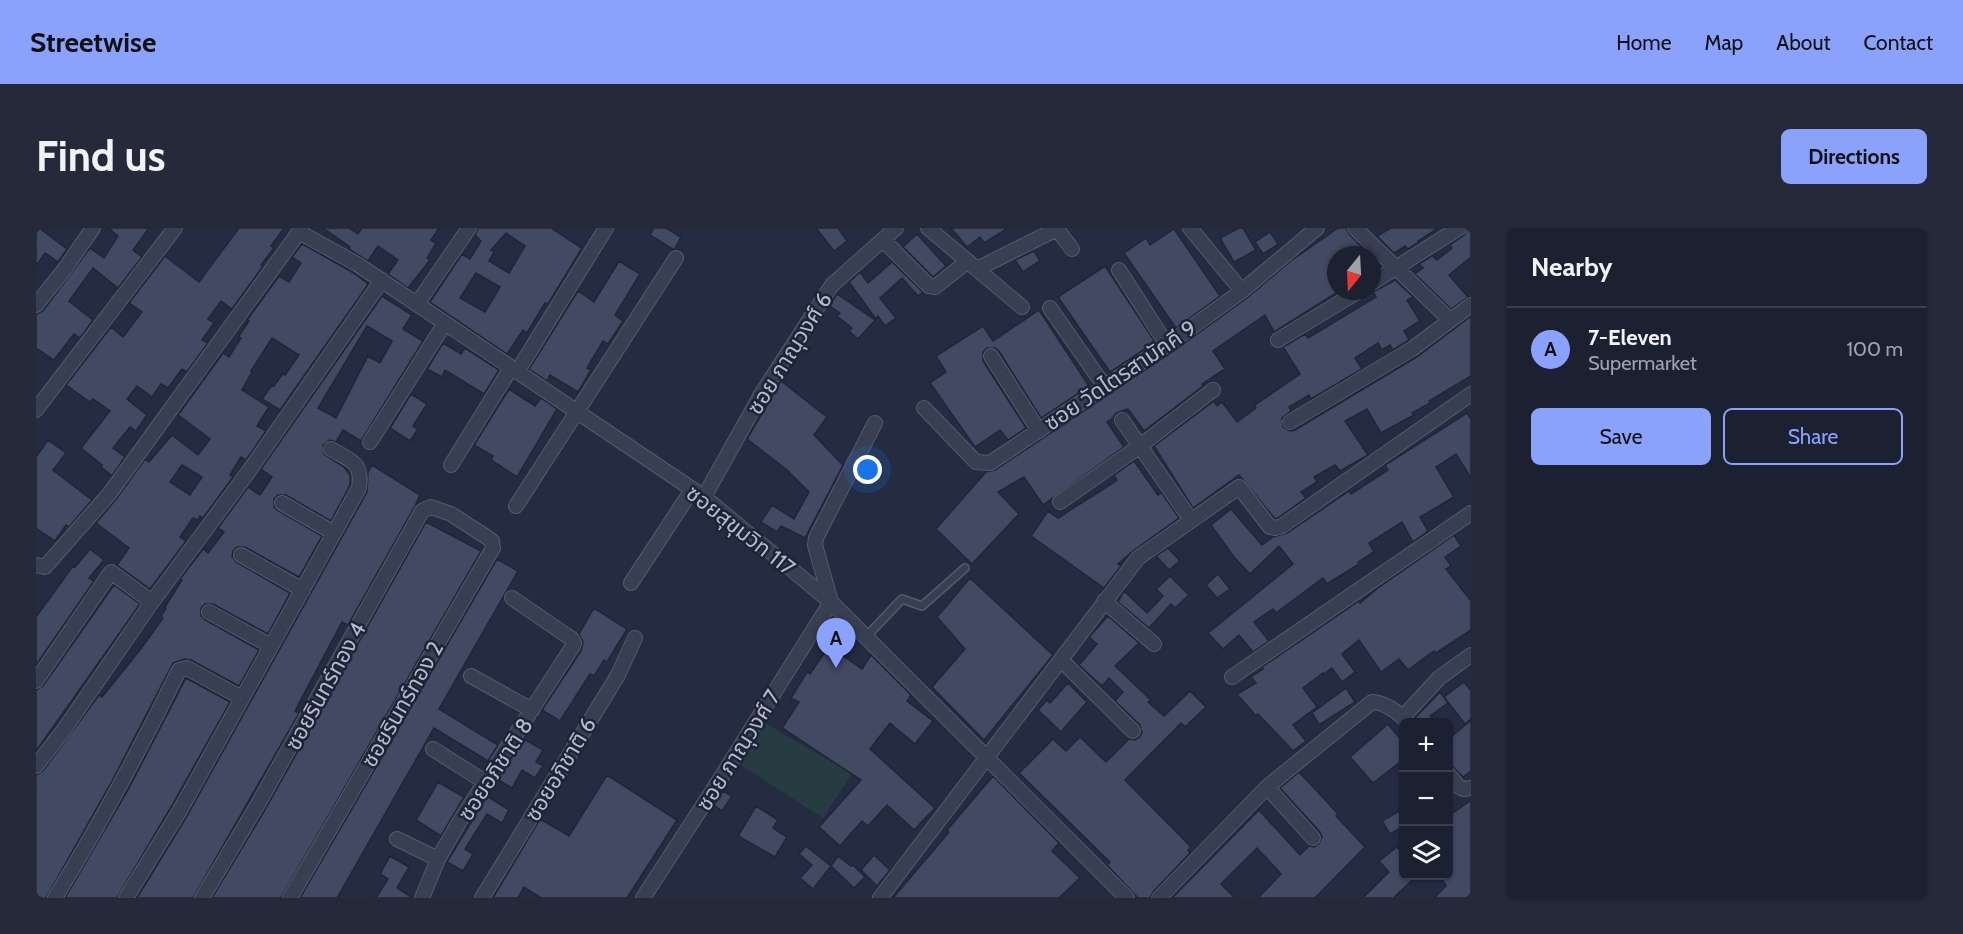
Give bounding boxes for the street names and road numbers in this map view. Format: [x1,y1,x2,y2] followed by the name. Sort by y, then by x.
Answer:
[741,287,838,419] street label: ซอย ภาณุวงศ์ 6
[1039,314,1202,436] street label: ซอย วัดไตรสามัคคี 9
[681,480,800,581] street label: ซอยสุขุมวิท 117
[279,617,372,755] street label: ซอยรินทร์ทอง 4
[356,637,449,772] street label: ซอยรินทร์ทอง 2
[691,685,786,816] street label: ซอย ภาณุวงศ์ 7
[519,712,602,826] street label: ซอยอภิชาติ 6
[452,713,539,826] street label: ซอยอภิชาติ 8

